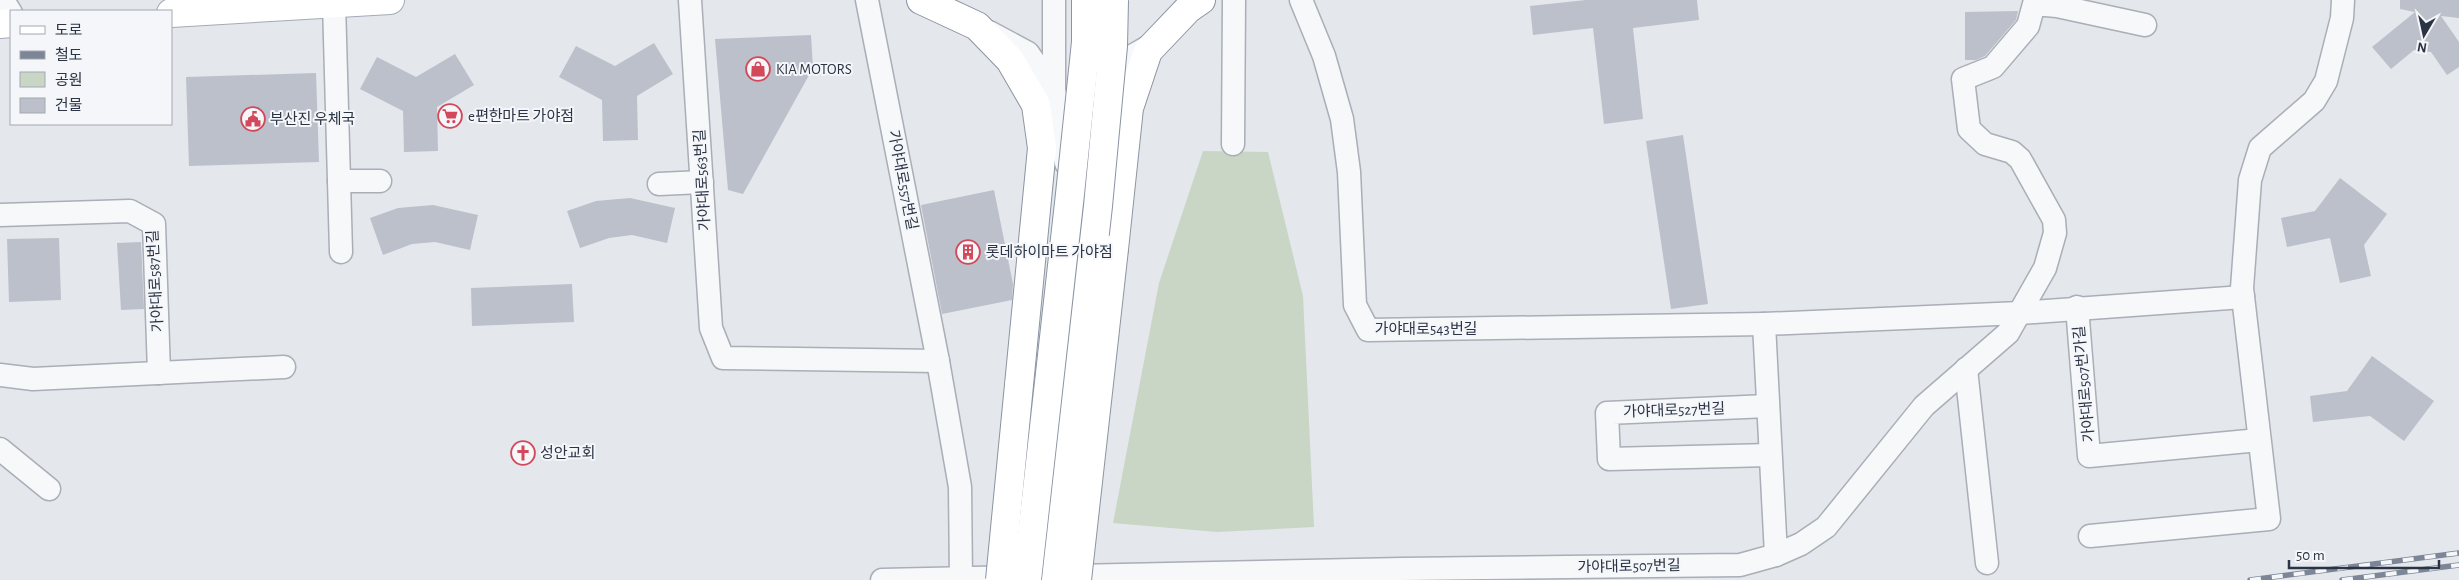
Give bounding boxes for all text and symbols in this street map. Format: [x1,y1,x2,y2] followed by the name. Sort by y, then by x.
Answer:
[10,10,172,125] legend
[2399,10,2449,60] north arrow
[55,23,83,38] text: 도로
[2416,39,2428,55] text: N
[55,47,83,63] text: 철도
[745,56,771,82] shop icon: KIA MOTORS
[776,62,852,77] place label: KIA MOTORS
[55,72,83,88] text: 공원
[55,97,83,113] text: 건물
[437,103,463,129] supermarket icon: e편한마트 가야점
[240,106,266,132] public building icon: 부산진 우체국
[468,108,574,124] place label: e편한마트 가야점
[270,111,355,127] place label: 부산진 우체국
[691,128,713,232] street label: 가야대로563번길
[885,129,921,231] street label: 가야대로557번길
[144,229,166,333] street label: 가야대로587번길
[955,239,981,265] building icon: 롯데하이마트 가야점
[986,244,1113,260] place label: 롯데하이마트 가야점
[1375,321,1477,337] street label: 가야대로543번길
[2071,325,2097,443] street label: 가야대로507번가길
[1623,400,1725,420] street label: 가야대로527번길
[510,440,536,466] church icon: 성안교회
[540,445,595,461] place label: 성안교회
[2289,538,2439,570] scale bar
[2296,548,2325,563] text: 50 m
[1577,557,1681,575] street label: 가야대로507번길

